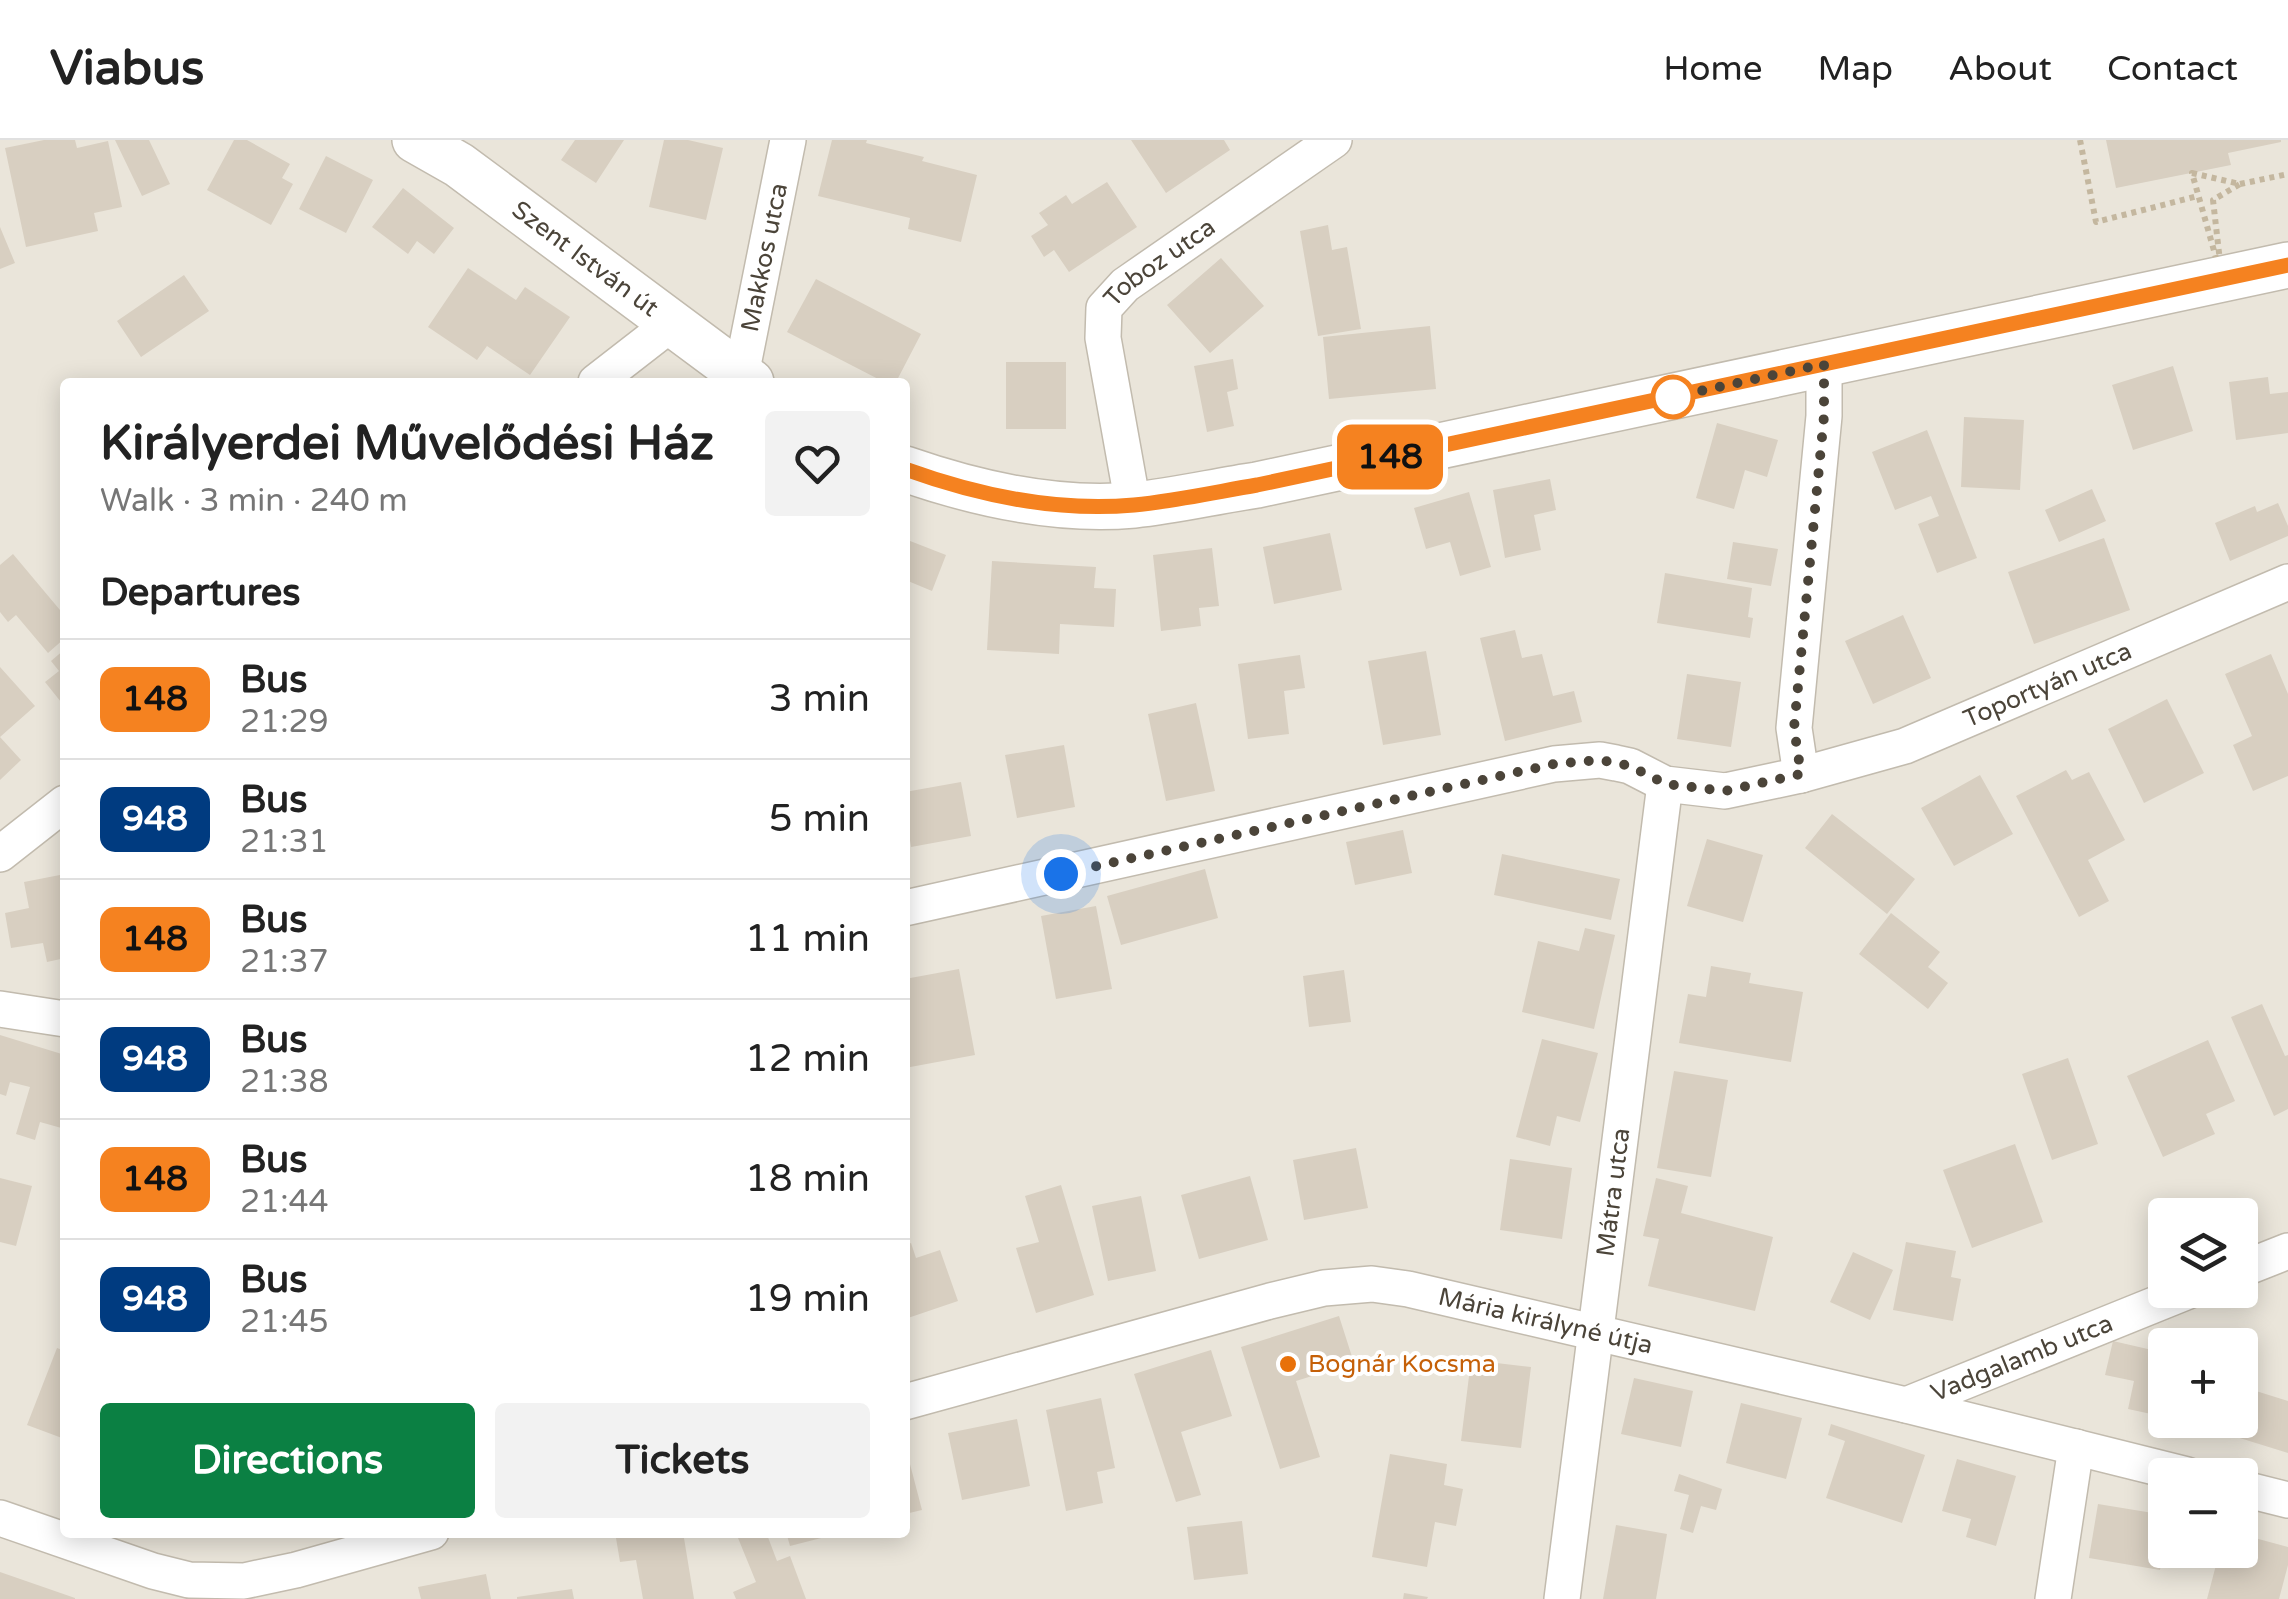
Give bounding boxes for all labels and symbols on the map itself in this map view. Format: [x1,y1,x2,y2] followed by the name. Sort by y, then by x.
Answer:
[735,180,794,334] street label: Makkos utca
[506,195,665,323] street label: Szent István út
[1098,212,1221,313] street label: Toboz utca
[1652,376,1694,418] unlabelled marker
[1332,424,1448,490] line badge: 148
[1959,636,2136,734] street label: Toportyán utca
[1036,849,1086,899] your location
[1590,1126,1636,1258] street label: Mátra utca
[1436,1282,1656,1360] street label: Mária királyné útja
[1927,1308,2117,1408] street label: Vadgalamb utca
[1308,1349,1496,1379] place label: Bognár Kocsma
[1277,1353,1299,1375] marker: Bognár Kocsma

